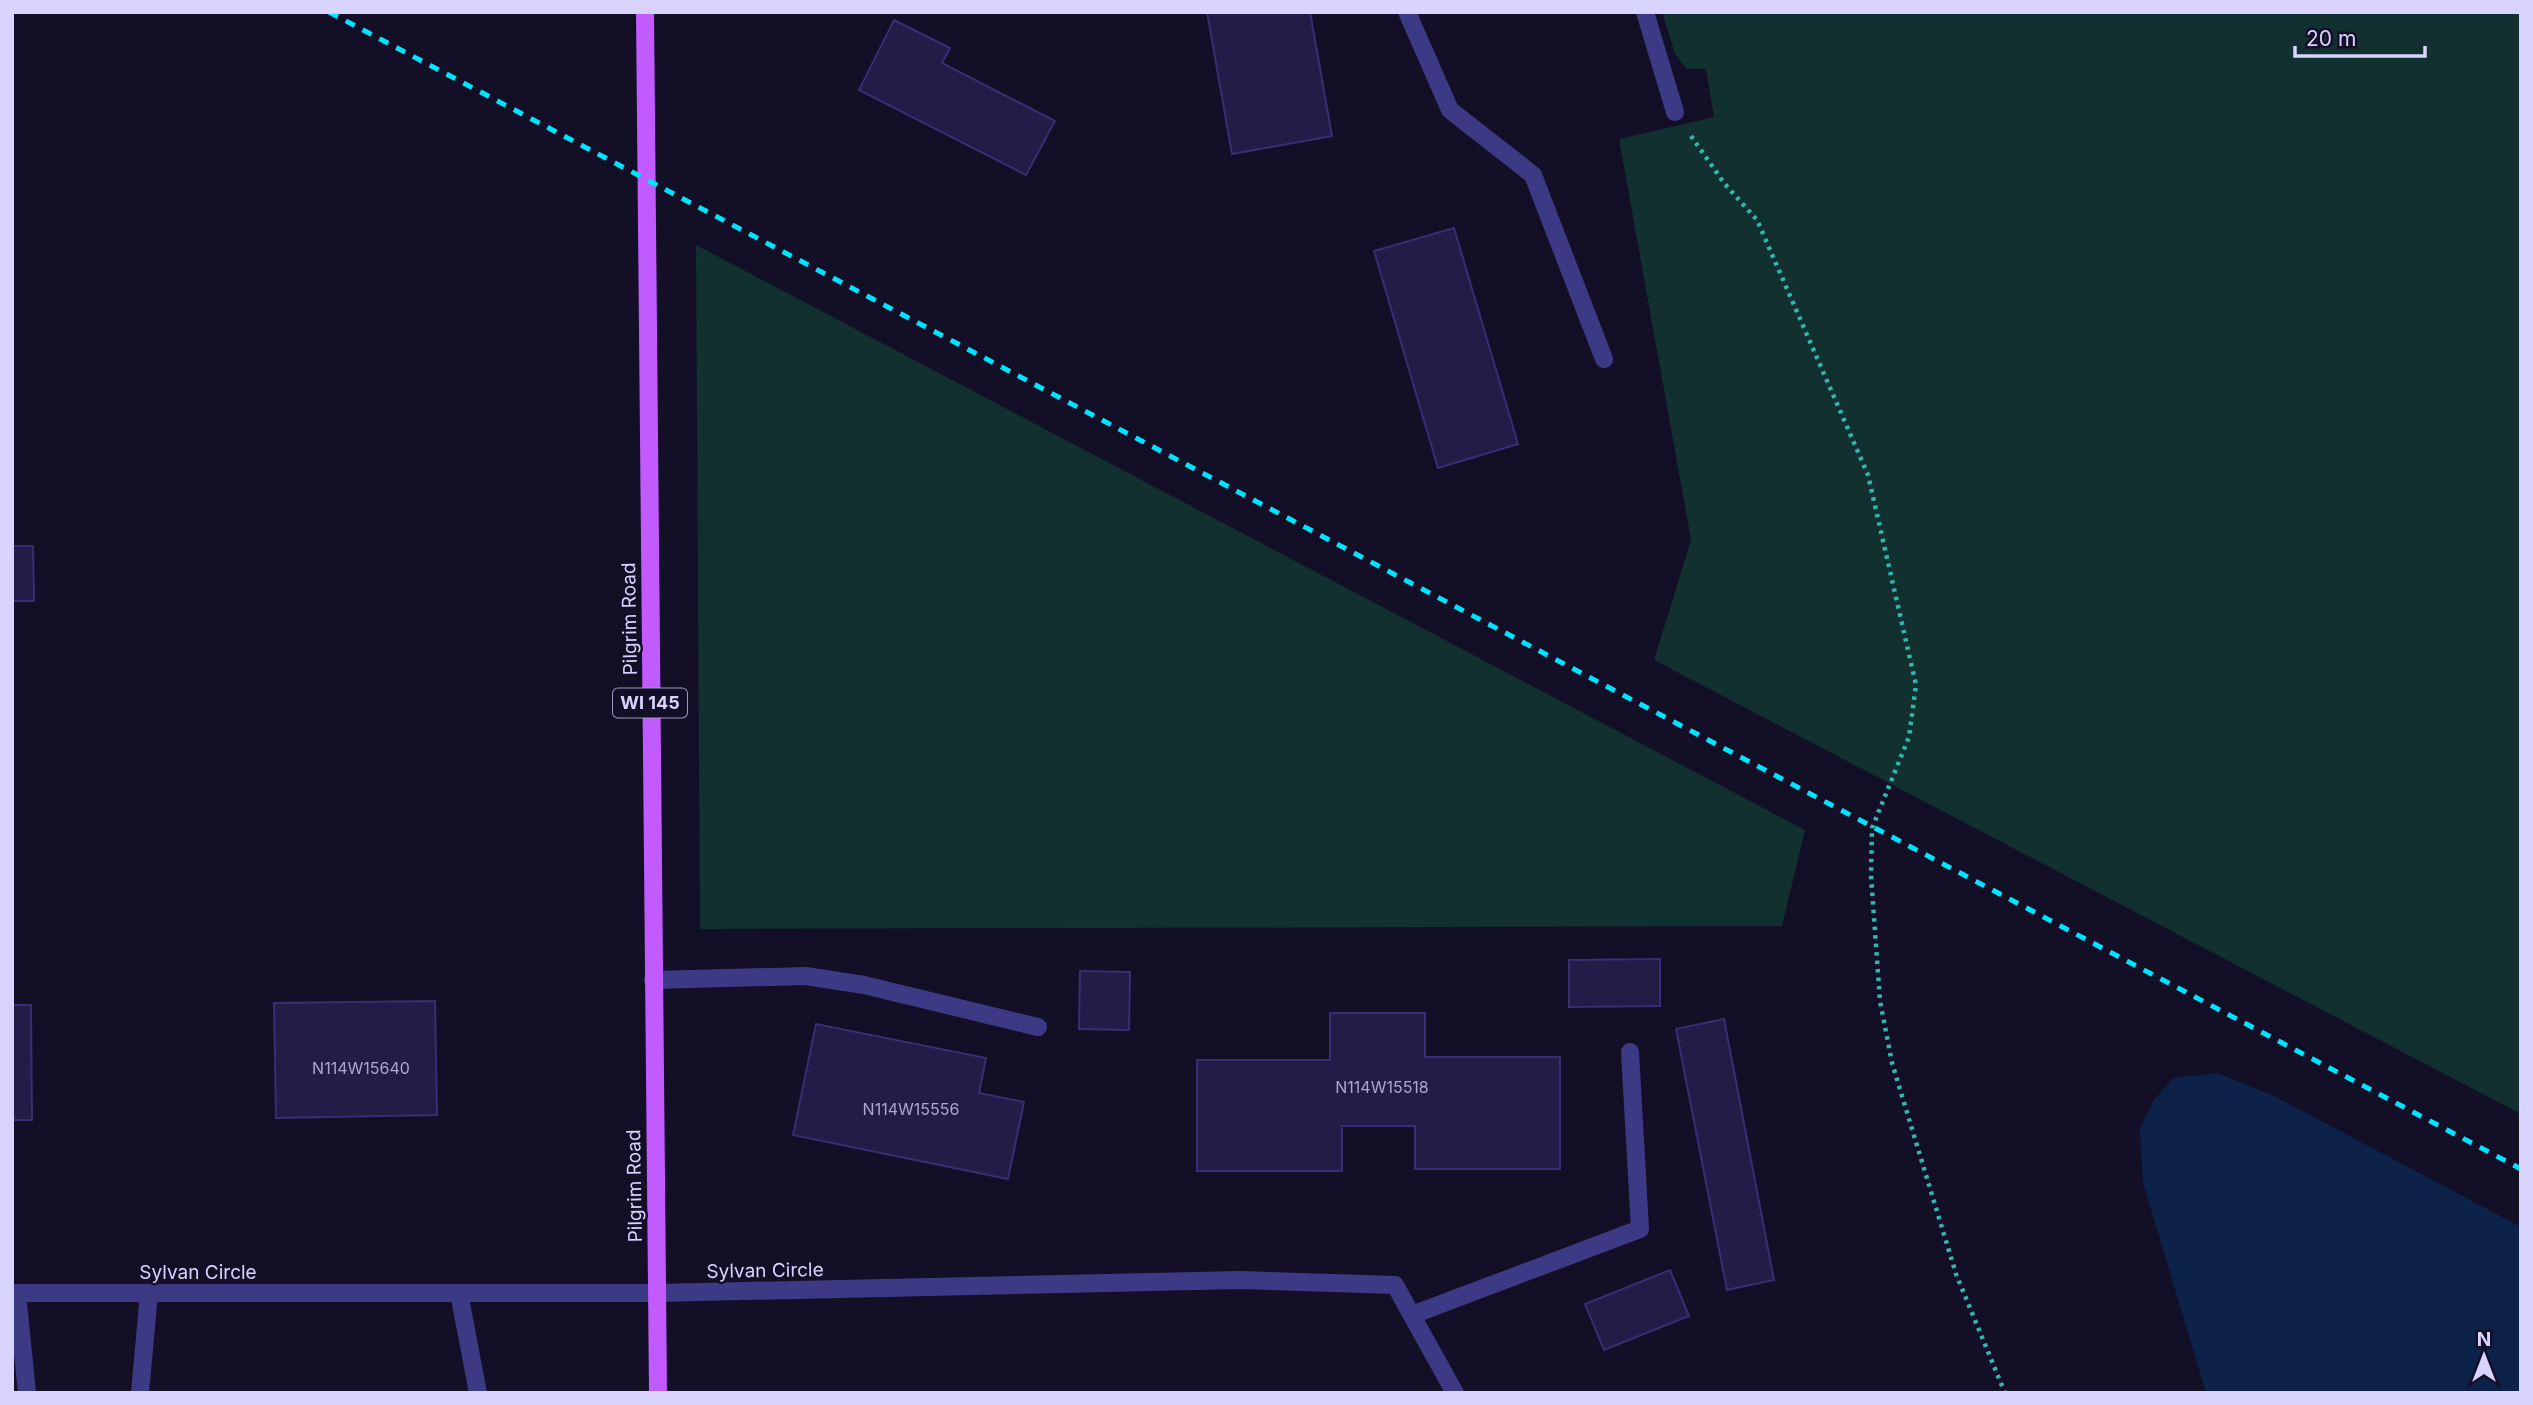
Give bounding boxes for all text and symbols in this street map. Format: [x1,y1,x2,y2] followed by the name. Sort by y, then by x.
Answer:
[2295,14,2424,58] scale bar
[2306,26,2356,51] text: 20 m
[617,562,642,676] street label: Pilgrim Road
[613,688,687,718] road number: WI 145
[312,1058,410,1078] house number: N114W15640
[1335,1077,1429,1097] house number: N114W15518
[863,1099,959,1119] house number: N114W15556
[622,1129,647,1243] street label: Pilgrim Road
[706,1258,824,1283] street label: Sylvan Circle
[139,1261,257,1284] street label: Sylvan Circle
[2449,1321,2519,1391] north arrow
[2477,1328,2491,1351] text: N

